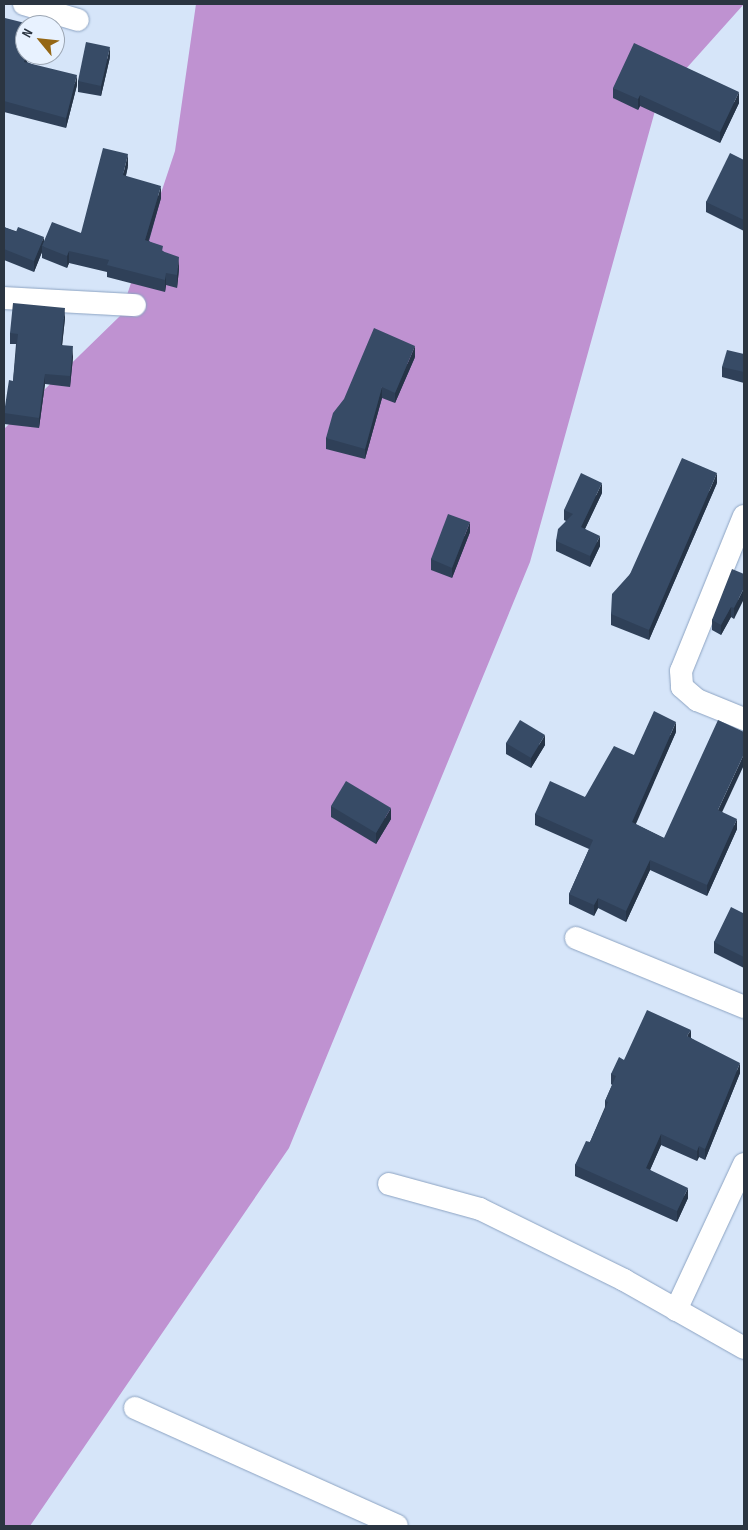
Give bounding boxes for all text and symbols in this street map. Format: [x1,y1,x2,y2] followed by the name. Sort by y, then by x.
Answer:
[15,15,65,65] north arrow
[18,26,36,40] text: N

